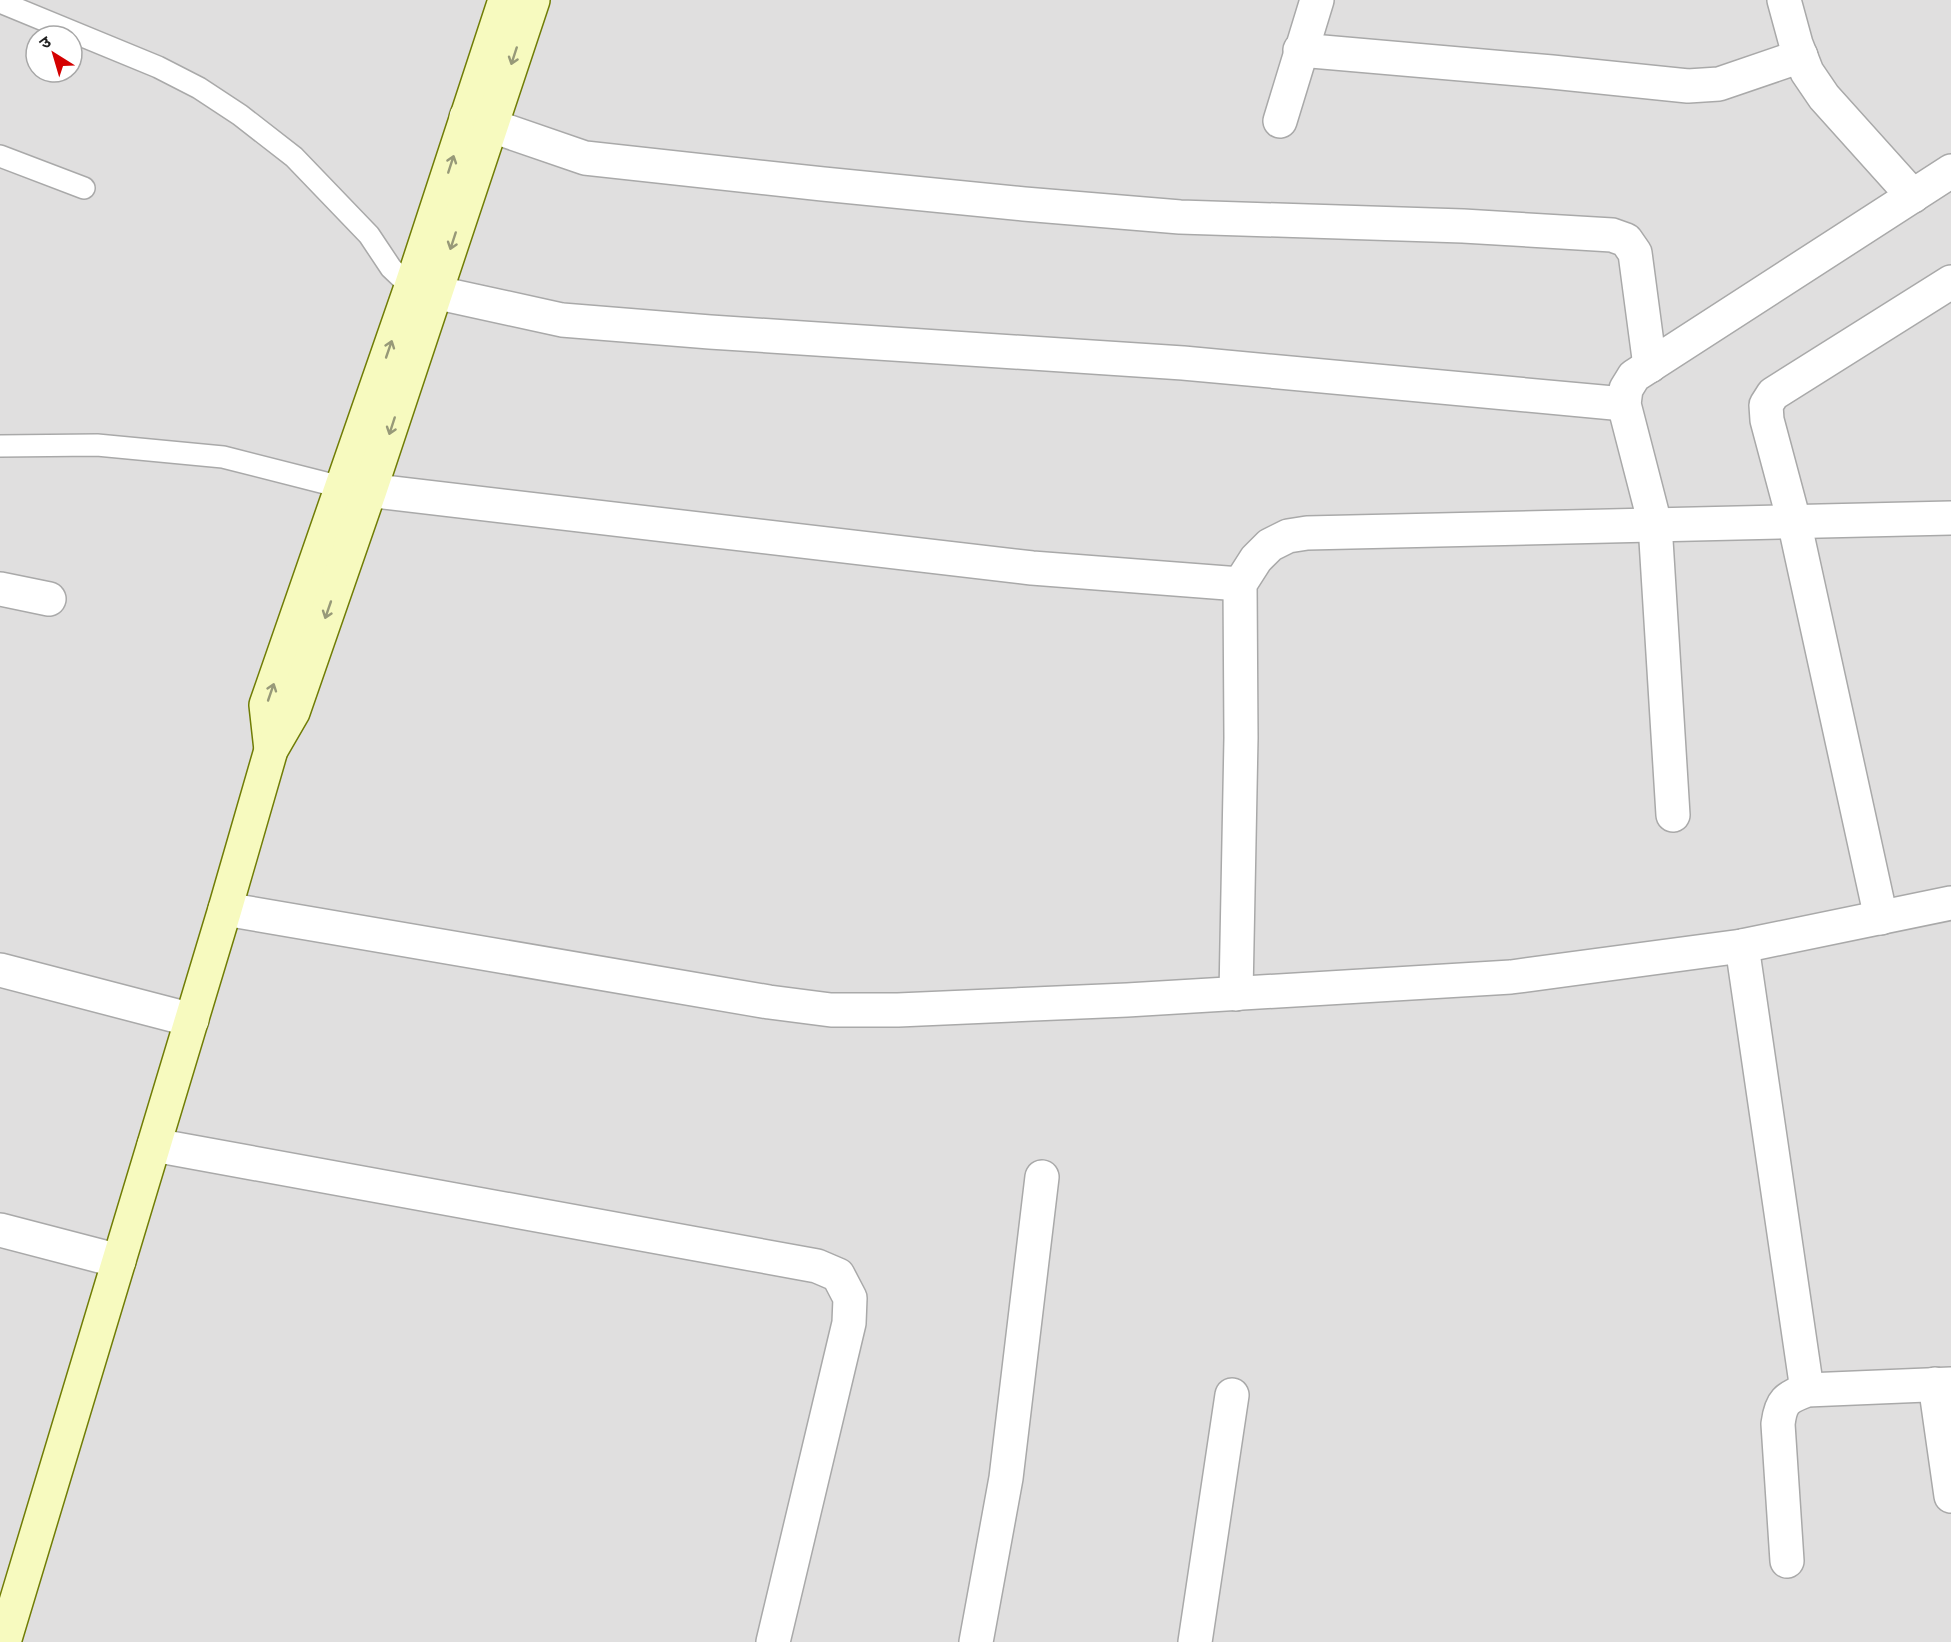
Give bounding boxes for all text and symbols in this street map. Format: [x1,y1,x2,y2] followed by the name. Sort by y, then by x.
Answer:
[24,24,84,84] north arrow
[36,32,56,54] text: उ
[508,46,519,65] one-way arrow
[446,155,457,174] one-way arrow
[447,231,458,250] one-way arrow
[385,340,396,359] one-way arrow
[385,416,396,435] one-way arrow
[322,600,333,619] one-way arrow
[266,683,277,702] one-way arrow

